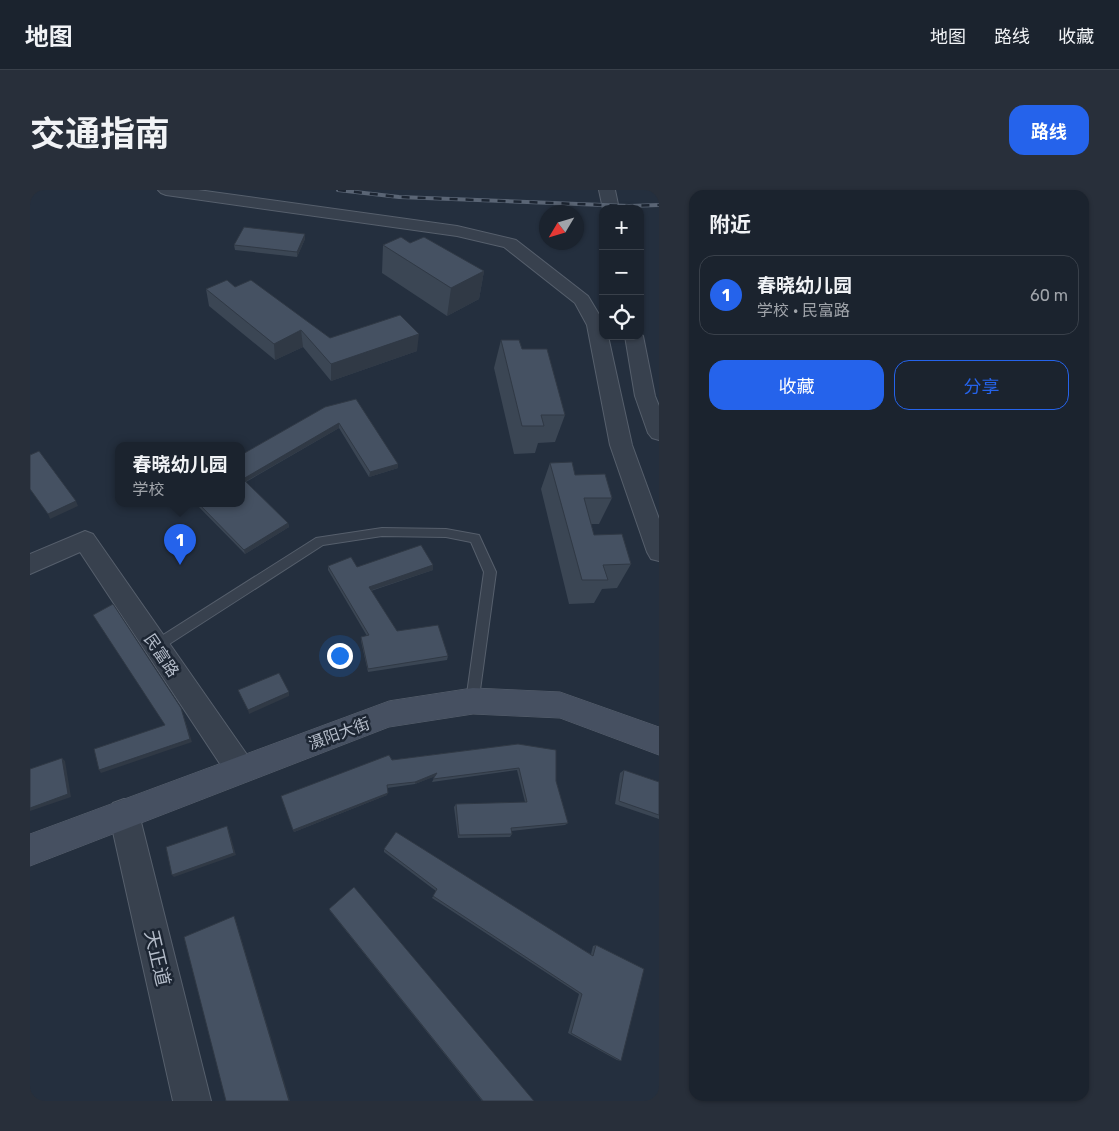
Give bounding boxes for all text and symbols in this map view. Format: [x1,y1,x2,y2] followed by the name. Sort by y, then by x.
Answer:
[25,23,73,51] text: 地图
[930,26,966,48] text: 地图
[994,26,1030,48] text: 路线
[1058,26,1094,48] text: 收藏
[1009,105,1089,155] button: 路线
[30,113,170,155] text: 交通指南
[539,205,584,250] north arrow
[599,205,644,340] map controls
[599,205,644,250] button: +
[709,212,751,237] text: 附近
[599,250,644,295] button: −
[757,274,852,297] text: 春晓幼儿园
[722,286,730,305] text: 1
[1030,286,1068,305] text: 60 m
[599,295,644,340] button: locate
[757,301,850,320] text: 学校 · 民富路
[709,360,884,410] button: 收藏
[894,360,1069,410] button: 分享
[115,442,245,507] popup
[132,453,228,476] text: 春晓幼儿园
[132,480,165,499] text: 学校
[164,524,196,565] pin: 1
[140,630,183,680] street label: 民富路
[327,643,353,669] your location
[306,714,372,753] street label: 滠阳大街
[140,928,175,988] street label: 天正道

